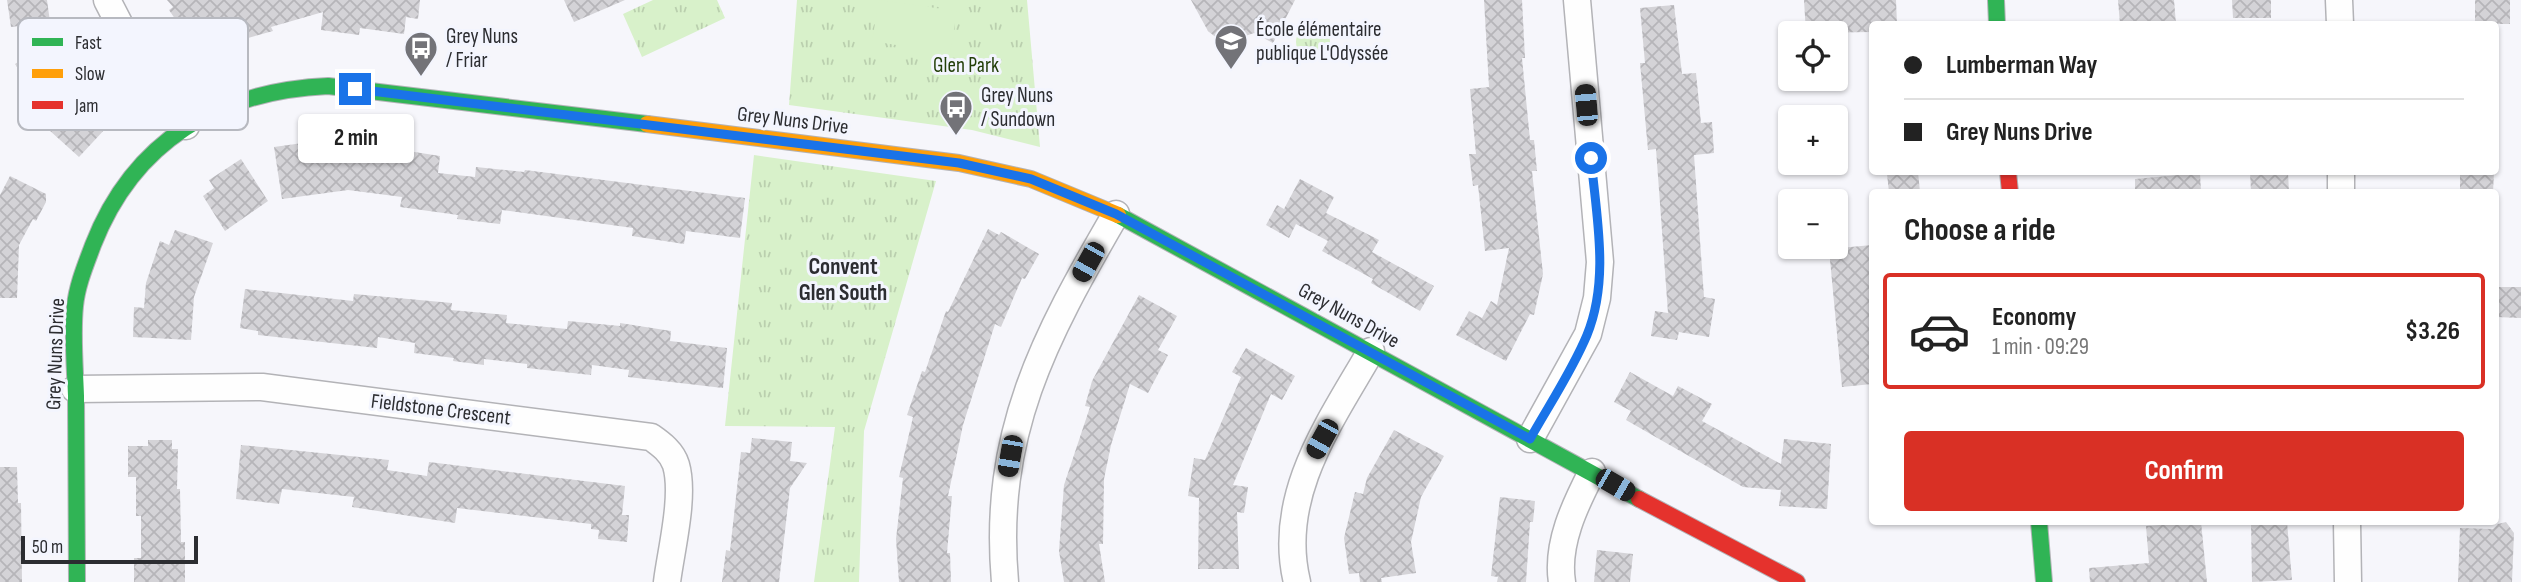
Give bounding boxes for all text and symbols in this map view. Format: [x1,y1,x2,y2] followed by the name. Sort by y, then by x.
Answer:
[1256,17,1389,66] place label: École élémentaire publique L'Odyssée
[18,18,248,130] legend
[1778,21,1848,259] map controls
[1778,21,1848,91] button: locate
[1212,22,1250,71] school or university icon: École élémentaire publique L'Odyssée
[446,24,518,73] place label: Grey Nuns / Friar
[402,29,440,78] bus stop icon: Grey Nuns / Friar
[75,32,102,55] text: Fast
[1946,50,2097,81] text: Lumberman Way
[933,53,999,78] park label: Glen Park
[75,63,105,86] text: Slow
[339,73,371,105] route end
[981,83,1055,132] place label: Grey Nuns / Sundown
[1574,83,1599,127] car
[937,88,975,137] bus stop icon: Grey Nuns / Sundown
[74,95,98,118] text: Jam
[736,101,850,140] street label: Grey Nuns Drive
[1778,105,1848,175] button: +
[297,114,413,162] callout: 2 min
[1946,117,2093,148] text: Grey Nuns Drive
[334,124,378,152] text: 2 min
[1575,142,1607,174] route start
[1778,189,1848,259] button: −
[1904,211,2056,250] text: Choose a ride
[1069,239,1108,285] car
[799,253,887,307] district label: Convent Glen South
[1294,277,1404,354] street label: Grey Nuns Drive
[41,298,70,410] street label: Grey Nuns Drive
[1908,300,1971,363] icon: car
[1992,302,2076,333] text: Economy
[2405,316,2460,347] text: $3.26
[1992,333,2089,361] text: 1 min · 09:29
[370,389,512,430] street label: Fieldstone Crescent
[1303,416,1342,462] car
[1904,431,2464,511] button: Confirm
[997,433,1024,479] car
[1592,465,1639,505] car
[21,533,198,565] scale bar
[32,536,63,559] text: 50 m

